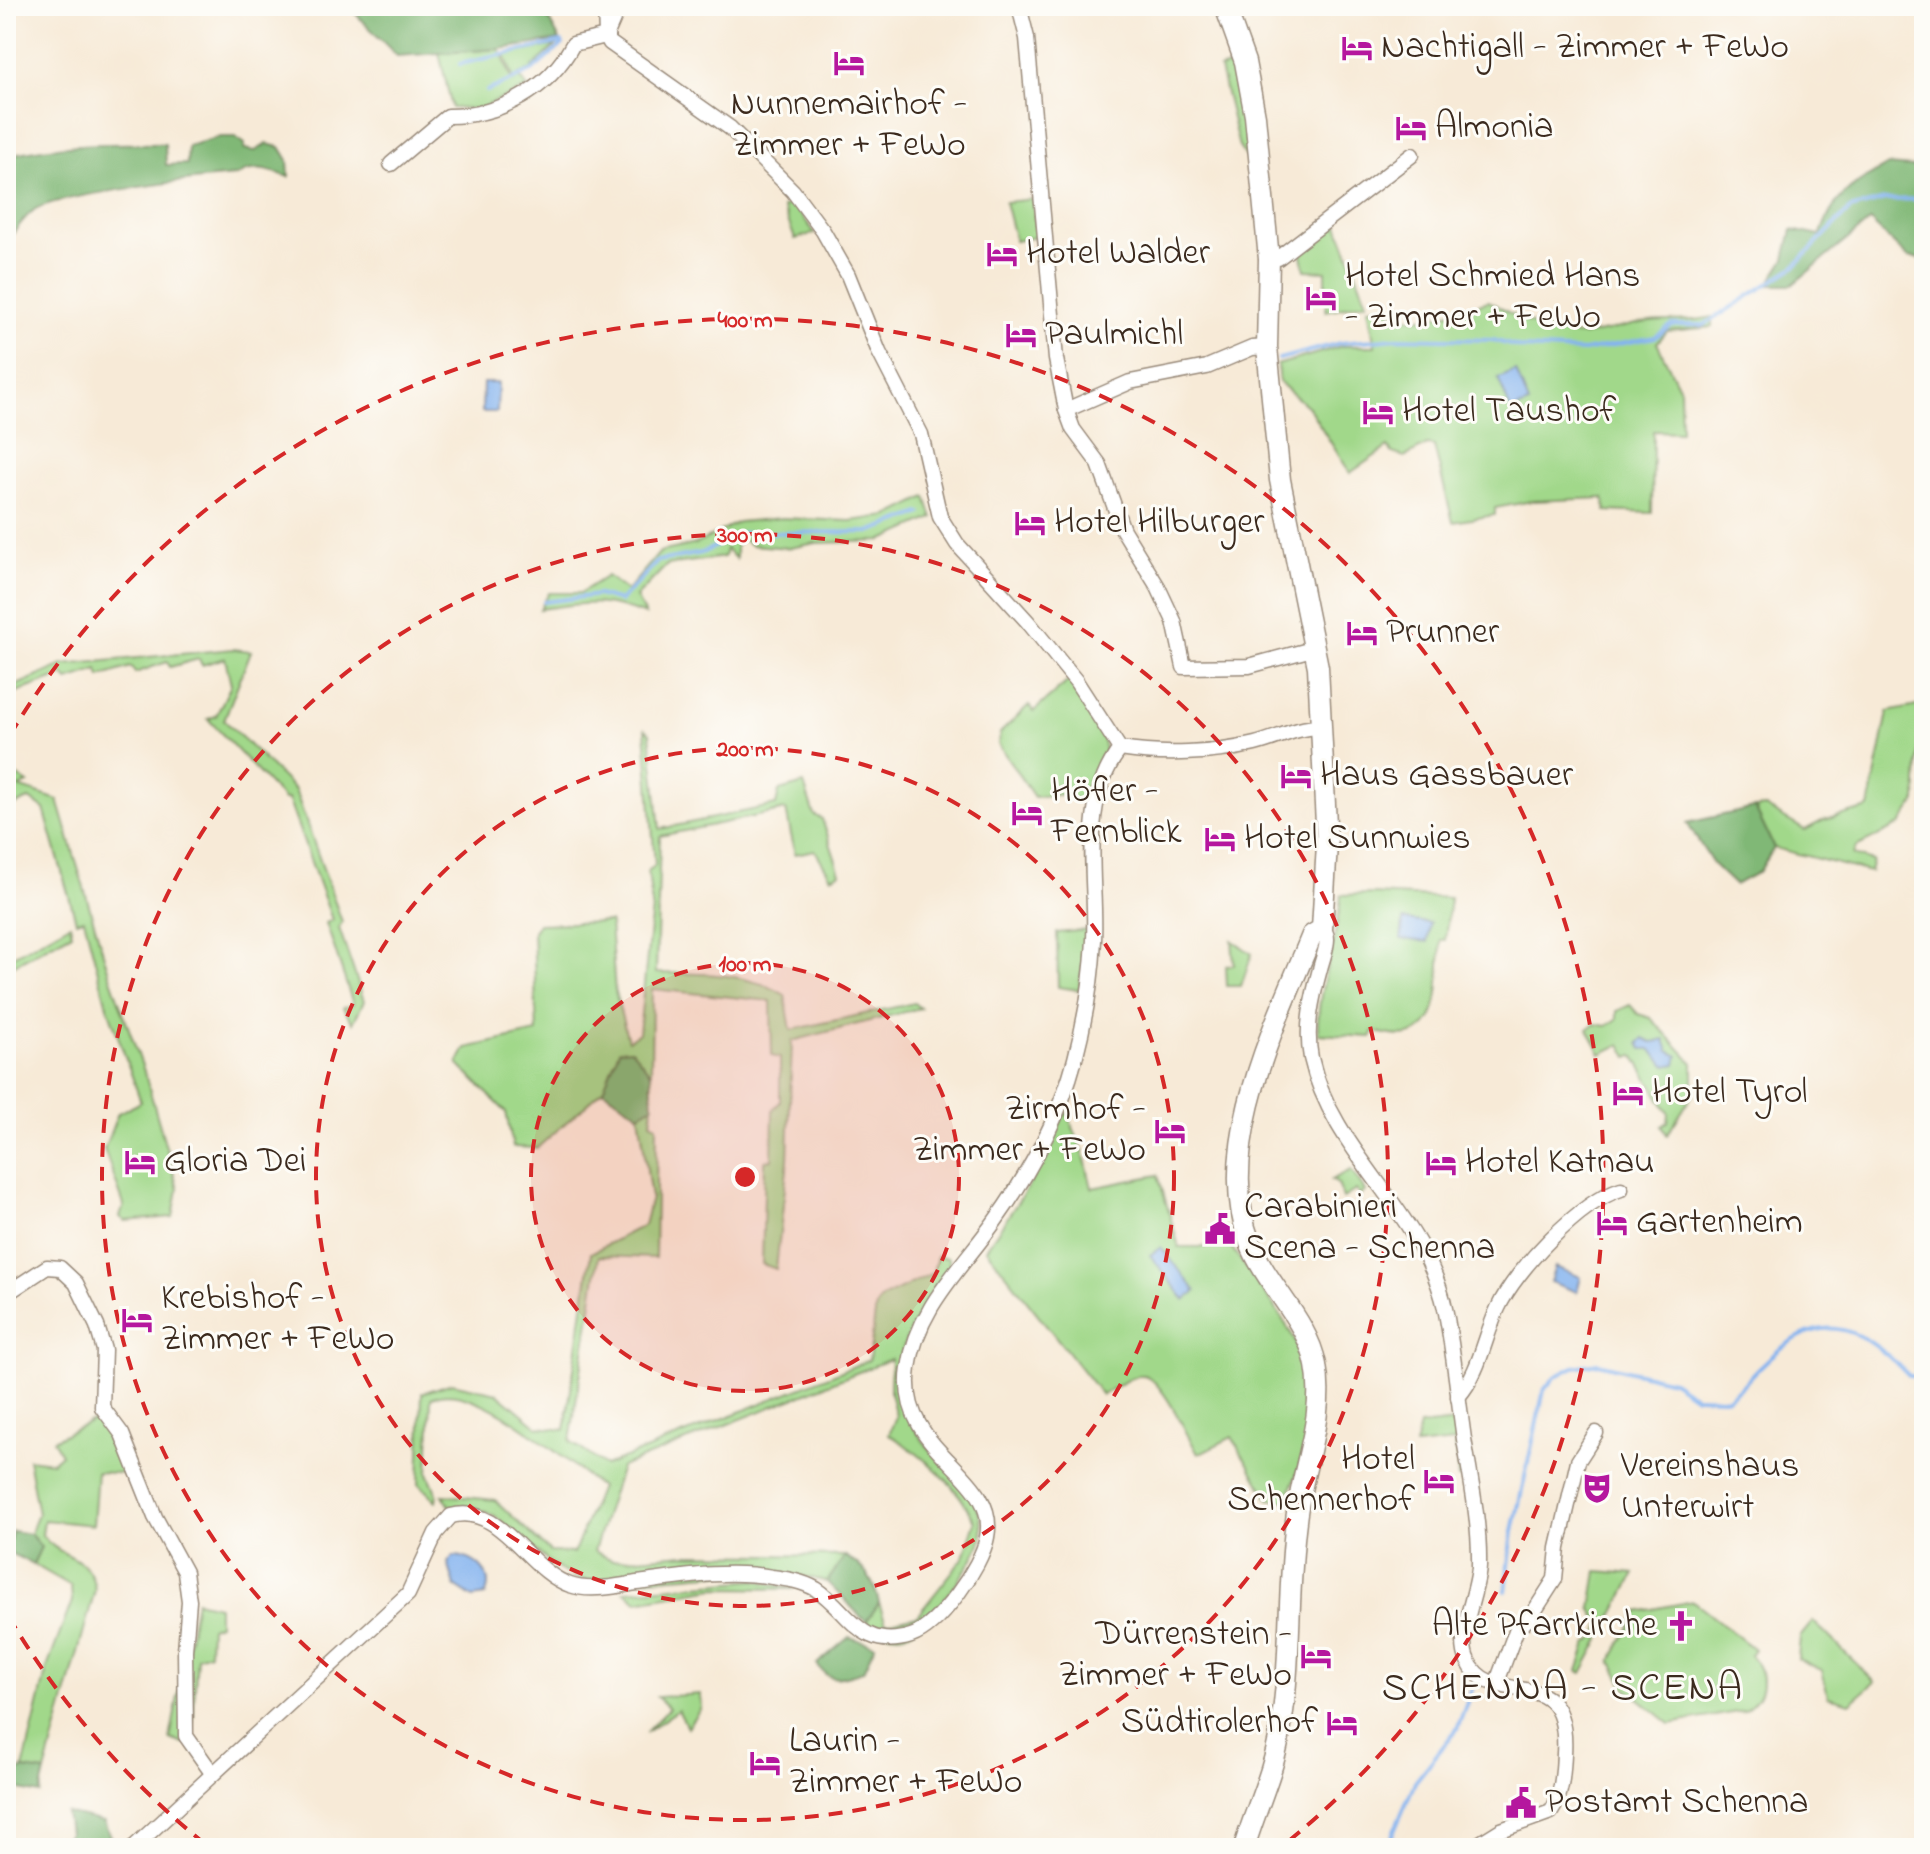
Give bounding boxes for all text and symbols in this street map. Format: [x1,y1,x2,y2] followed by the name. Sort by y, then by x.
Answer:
[1381,22,1789,75] place label: Nachtigall - Zimmer + FeWo
[1340,31,1374,65] hotel icon: Nachtigall - Zimmer + FeWo
[832,46,866,80] hotel icon: Nunnemairhof - Zimmer + FeWo
[731,79,967,173] place label: Nunnemairhof - Zimmer + FeWo
[1435,102,1554,155] place label: Almonia
[1394,111,1428,145] hotel icon: Almonia
[1026,228,1211,281] place label: Hotel Walder
[985,237,1019,271] hotel icon: Hotel Walder
[1345,251,1640,345] place label: Hotel Schmied Hans - Zimmer + FeWo
[1304,281,1338,315] hotel icon: Hotel Schmied Hans - Zimmer + FeWo
[717,304,773,339] text: 400 m
[1045,309,1183,362] place label: Paulmichl
[1004,318,1038,352] hotel icon: Paulmichl
[1402,386,1617,439] place label: Hotel Taushof
[1361,395,1395,429] hotel icon: Hotel Taushof
[1054,497,1265,550] place label: Hotel Hilburger
[1013,506,1047,540] hotel icon: Hotel Hilburger
[716,519,773,554] text: 300 m
[1386,607,1500,660] place label: Prunner
[1345,616,1379,650] hotel icon: Prunner
[715,733,774,768] text: 200 m
[1320,750,1574,803] place label: Haus Gassbauer
[1279,759,1313,793] hotel icon: Haus Gassbauer
[1050,766,1182,860] place label: Höfler - Fernblick
[1010,796,1044,830] hotel icon: Höfler - Fernblick
[1244,813,1471,866] place label: Hotel Sunnwies
[1203,822,1237,856] hotel icon: Hotel Sunnwies
[719,948,772,983] text: 100 m
[1652,1067,1808,1120] place label: Hotel Tyrol
[1611,1076,1645,1110] hotel icon: Hotel Tyrol
[913,1084,1146,1178] place label: Zirmhof - Zimmer + FeWo
[1153,1114,1187,1148] hotel icon: Zirmhof - Zimmer + FeWo
[164,1136,306,1189] place label: Gloria Dei
[1465,1137,1655,1190] place label: Hotel Katnau
[123,1145,157,1179] hotel icon: Gloria Dei
[1424,1146,1458,1180] hotel icon: Hotel Katnau
[731,1163,759,1191] centre of rings
[1244,1182,1495,1276] place label: Carabinieri Scena - Schenna
[1636,1197,1803,1250] place label: Gartenheim
[1595,1206,1629,1240] hotel icon: Gartenheim
[1203,1212,1237,1246] public building icon: Carabinieri Scena - Schenna
[161,1273,394,1367] place label: Krebishof - Zimmer + FeWo
[120,1303,154,1337] hotel icon: Krebishof - Zimmer + FeWo
[1227,1434,1415,1528] place label: Hotel Schennerhof
[1620,1441,1799,1535] place label: Vereinshaus Unterwirt
[1422,1464,1456,1498] hotel icon: Hotel Schennerhof
[1580,1471,1614,1505] theatre icon: Vereinshaus Unterwirt
[1432,1600,1658,1653] place label: Alte Pfarrkirche
[1059,1609,1292,1703] place label: Dürrenstein - Zimmer + FeWo
[1664,1609,1698,1643] church icon: Alte Pfarrkirche
[1299,1639,1333,1673] hotel icon: Dürrenstein - Zimmer + FeWo
[1382,1660,1744,1719] district label: SCHENNA - SCENA
[1121,1697,1318,1750] place label: Südtirolerhof
[1325,1706,1359,1740] hotel icon: Südtirolerhof
[789,1716,1022,1810] place label: Laurin - Zimmer + FeWo
[748,1746,782,1780] hotel icon: Laurin - Zimmer + FeWo
[1545,1777,1809,1830] place label: Postamt Schenna
[1504,1786,1538,1820] public building icon: Postamt Schenna

